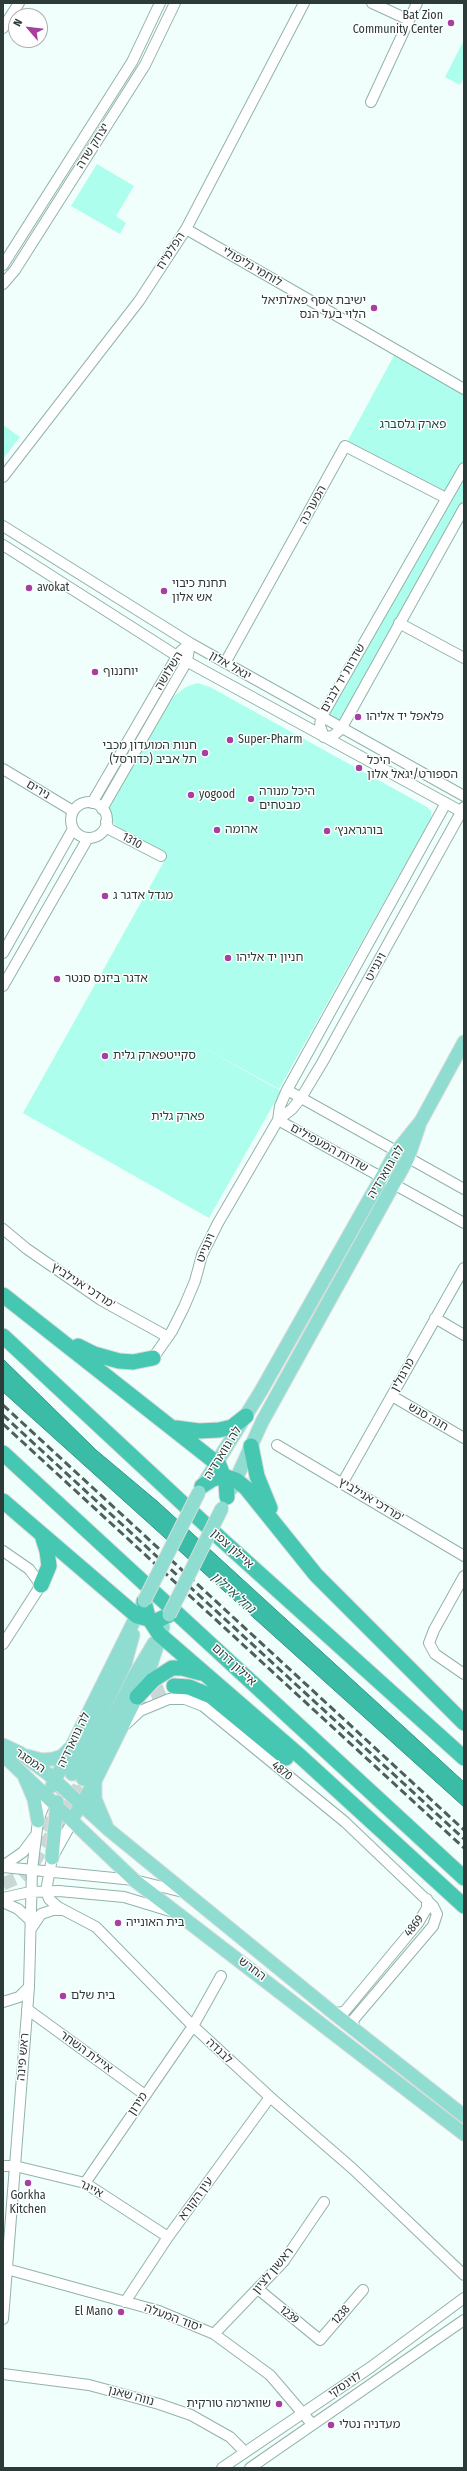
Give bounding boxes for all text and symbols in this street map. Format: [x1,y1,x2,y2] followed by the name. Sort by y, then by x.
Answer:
[8,8,48,48] north arrow
[353,9,443,37] place label: Bat Zion Community Center
[11,17,25,29] text: N
[446,18,456,28] marker: Bat Zion Community Center
[73,121,113,171] street label: יצחק שדה
[154,230,188,272] street label: הפלמ"ח
[220,244,284,290] street label: לוחמי גליפולי
[262,294,366,322] place label: ישיבת אסף פאלתיאל הלוי בעל הנס
[369,303,379,313] marker: ישיבת אסף פאלתיאל הלוי בעל הנס
[380,418,446,432] park label: פארק גלסברג
[296,483,330,527] street label: המערכה
[172,577,227,605] place label: תחנת כיבוי אש אלון
[37,581,70,595] place label: avokat
[24,583,34,593] marker: avokat
[159,586,169,596] marker: תחנת כיבוי אש אלון
[318,641,368,715] street label: שדרות יד לבנים
[207,648,253,684] street label: יגאל אלון
[152,649,186,693] street label: השלושה
[103,665,138,679] place label: יוחננוף
[90,667,100,677] marker: יוחננוף
[366,710,444,724] place label: פלאפל יד אליהו
[353,712,363,722] marker: פלאפל יד אליהו
[238,733,302,747] place label: Super-Pharm
[225,735,235,745] marker: Super-Pharm
[103,739,197,767] place label: חנות המועדון מכבי תל אביב (כדורסל)
[200,748,210,758] marker: חנות המועדון מכבי תל אביב (כדורסל)
[367,754,458,782] place label: היכל הספורט/יגאל אלון
[354,763,364,773] marker: היכל הספורט/יגאל אלון
[23,777,53,803] street label: נירים
[259,785,315,813] place label: היכל מנורה מבטחים
[199,788,235,802] place label: yogood
[186,790,196,800] marker: yogood
[246,794,256,804] marker: היכל מנורה מבטחים
[225,823,258,837] place label: ארומה
[335,824,383,838] place label: בורגראנץ׳
[212,825,222,835] marker: ארומה
[322,826,332,836] marker: בורגראנץ׳
[119,830,145,852] street label: 1310
[113,889,173,903] place label: מגדל אדגר ג
[100,891,110,901] marker: מגדל אדגר ג
[362,950,390,984] street label: וינגייט
[236,951,303,965] place label: חניון יד אליהו
[223,953,233,963] marker: חניון יד אליהו
[65,972,148,986] place label: אדגר ביזנס סנטר
[52,974,62,984] marker: אדגר ביזנס סנטר
[113,1049,196,1063] place label: סקייטפארק גלית
[100,1051,110,1061] marker: סקייטפארק גלית
[151,1110,205,1124] park label: פארק גלית
[288,1121,370,1175] street label: שדרות המעפילים
[365,1143,407,1201] street label: לה גווארדיה
[193,1231,219,1265] street label: וינגייט
[48,1260,118,1312] street label: מרדכי אנילביץ'
[388,1356,418,1394] street label: מרגולין
[405,1400,451,1434] street label: חנה סנש
[201,1424,245,1482] street label: לה גווארדיה
[336,1475,406,1525] street label: מרדכי אנילביץ'
[208,1526,256,1572] street label: איילון צפון
[208,1569,258,1617] water label: נחל איילון
[209,1641,259,1689] street label: איילון דרום
[54,1710,94,1770] street label: לה גווארדיה
[12,1746,48,1776] street label: המסגר
[269,1758,295,1784] street label: 4870
[401,1912,427,1940] street label: 4869
[126,1916,185,1930] place label: בית האונייה
[113,1918,123,1928] marker: בית האונייה
[235,1954,269,1984] street label: החרש
[71,1989,115,2003] place label: בית שלם
[58,1991,68,2001] marker: בית שלם
[57,2028,115,2076] street label: איילת השחר
[14,2032,32,2082] street label: ראש פינה
[203,2035,235,2067] street label: לבנדה
[125,2090,151,2118] street label: מירון
[176,2175,216,2223] street label: עין הקורא
[77,2177,105,2201] street label: אייגר
[23,2178,33,2188] marker: Gorkha Kitchen
[10,2189,46,2217] place label: Gorkha Kitchen
[249,2245,297,2297] street label: ראשון לציון
[142,2301,204,2335] street label: יסוד המעלה
[329,2302,353,2328] street label: 1238
[276,2303,302,2327] street label: 1239
[74,2305,113,2319] place label: El Mano
[116,2307,126,2317] marker: El Mano
[326,2369,364,2401] street label: לוינסקי
[106,2383,156,2409] street label: נווה שאנן
[187,2397,271,2411] place label: שווארמה טורקית
[274,2399,284,2409] marker: שווארמה טורקית
[339,2418,400,2432] place label: מעדניה נטלי
[326,2420,336,2430] marker: מעדניה נטלי

